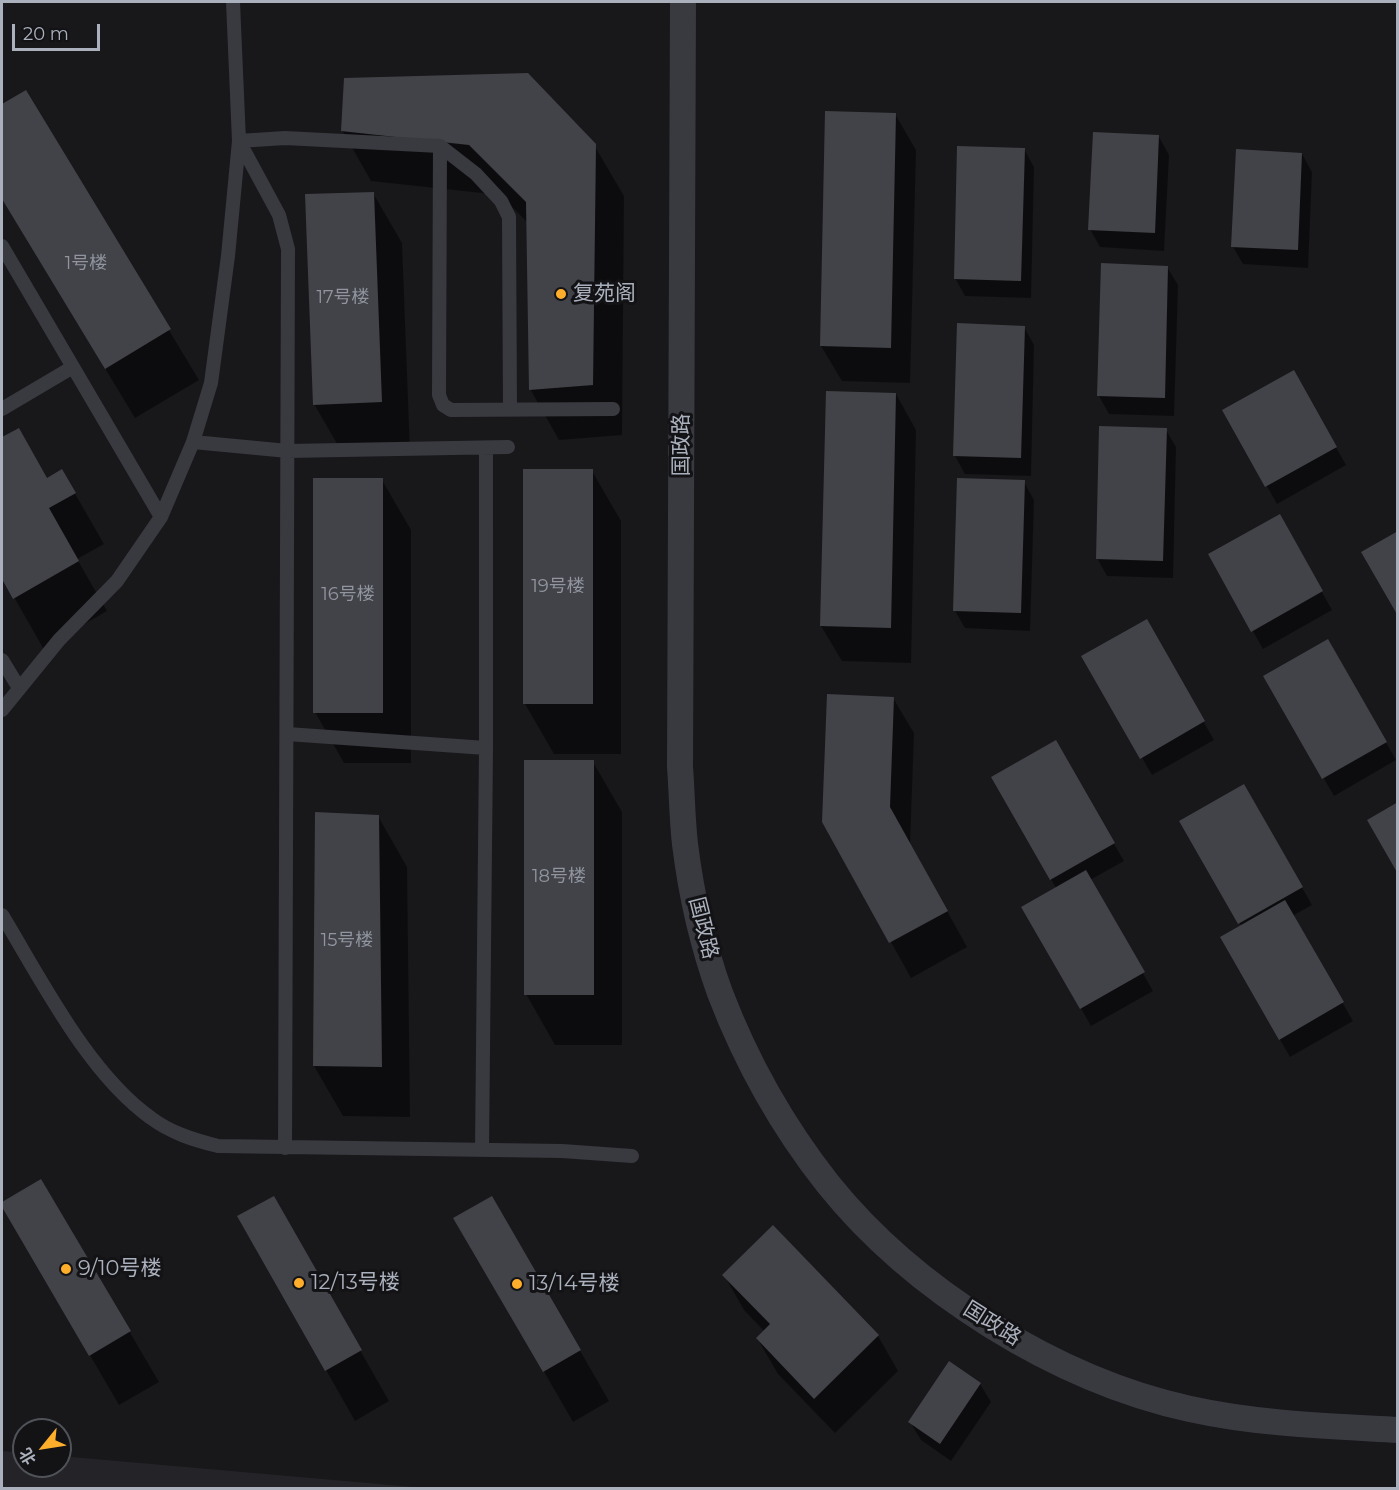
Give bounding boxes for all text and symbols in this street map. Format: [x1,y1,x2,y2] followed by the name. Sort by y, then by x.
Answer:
[15,12,104,50] scale bar
[23,23,69,45] text: 20 m
[65,253,107,275] house number: 1号楼
[573,281,636,307] place label: 复苑阁
[316,287,370,309] house number: 17号楼
[554,287,568,301] marker: 复苑阁
[669,414,695,476] street label: 国政路
[531,576,585,598] house number: 19号楼
[321,584,375,606] house number: 16号楼
[532,866,586,888] house number: 18号楼
[683,894,723,962] street label: 国政路
[321,930,373,952] house number: 15号楼
[78,1256,162,1282] place label: 9/10号楼
[59,1262,73,1276] marker: 9/10号楼
[311,1270,400,1296] place label: 12/13号楼
[529,1271,620,1297] place label: 13/14号楼
[292,1276,306,1290] marker: 12/13号楼
[510,1277,524,1291] marker: 13/14号楼
[959,1297,1025,1351] street label: 国政路
[12,1418,72,1478] north arrow
[15,1445,40,1468] text: 北

